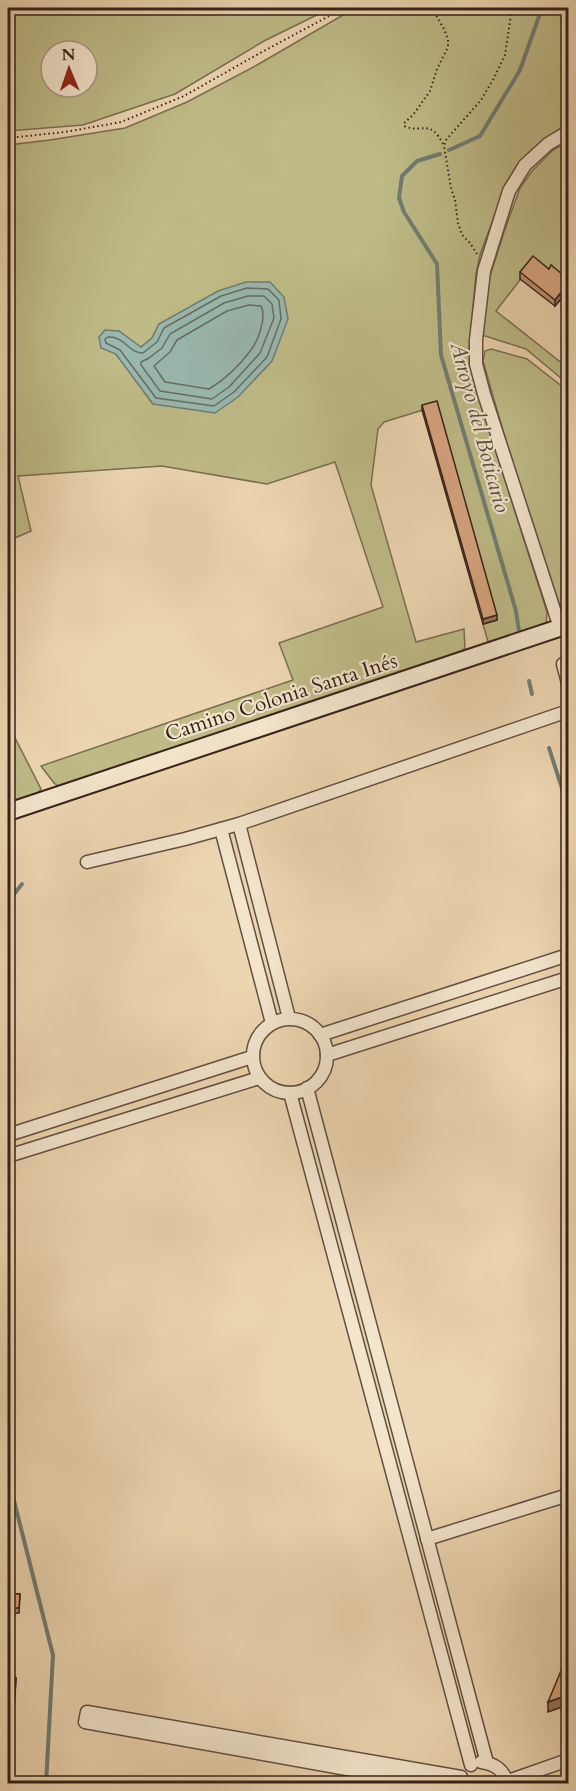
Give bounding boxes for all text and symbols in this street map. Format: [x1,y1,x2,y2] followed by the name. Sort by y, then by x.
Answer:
[39,39,99,99] north arrow
[61,44,76,66] text: N
[443,337,517,516] water label: Arroyo del Boticario
[161,646,401,749] street label: Camino Colonia Santa Inés

